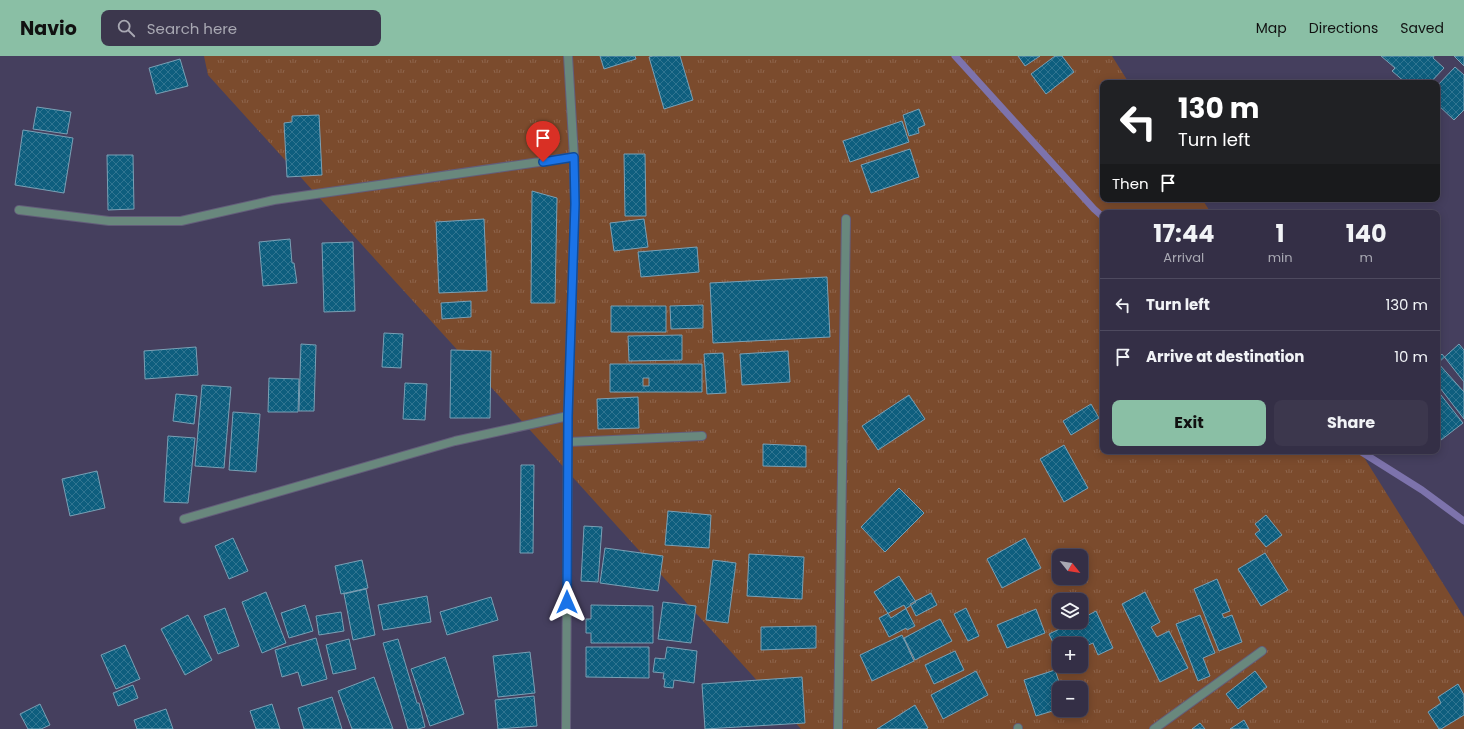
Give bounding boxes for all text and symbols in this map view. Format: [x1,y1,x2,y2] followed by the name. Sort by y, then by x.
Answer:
[101,10,381,46] search box
[20,15,77,42] text: Navio
[115,17,137,39] icon: search
[147,18,237,39] text: Search here
[1256,18,1287,38] text: Map
[1309,18,1378,38] text: Directions
[1400,18,1444,38] text: Saved
[1178,89,1259,128] text: 130 m
[1112,96,1164,148] icon: left
[526,121,560,162] pin
[532,127,554,149] icon: arrive
[1178,127,1250,152] text: Turn left
[1157,172,1179,194] icon: arrive
[1112,173,1149,194] text: Then
[1153,217,1214,250] text: 17:44
[1276,217,1285,250] text: 1
[1346,217,1387,250] text: 140
[1163,248,1204,267] text: Arrival
[1268,248,1293,267] text: min
[1360,248,1373,267] text: m
[1112,294,1134,316] icon: left
[1146,294,1210,315] text: Turn left
[1385,294,1428,315] text: 130 m
[1112,346,1134,368] icon: arrive
[1146,346,1304,367] text: Arrive at destination
[1394,346,1428,367] text: 10 m
[1112,400,1266,446] button: Exit
[1274,400,1428,446] button: Share
[1052,549,1088,585] north arrow
[1052,549,1088,717] map controls
[546,581,588,623] position arrow
[1052,593,1088,629] button: layers
[1052,637,1088,673] button: +
[1052,681,1088,717] button: −

